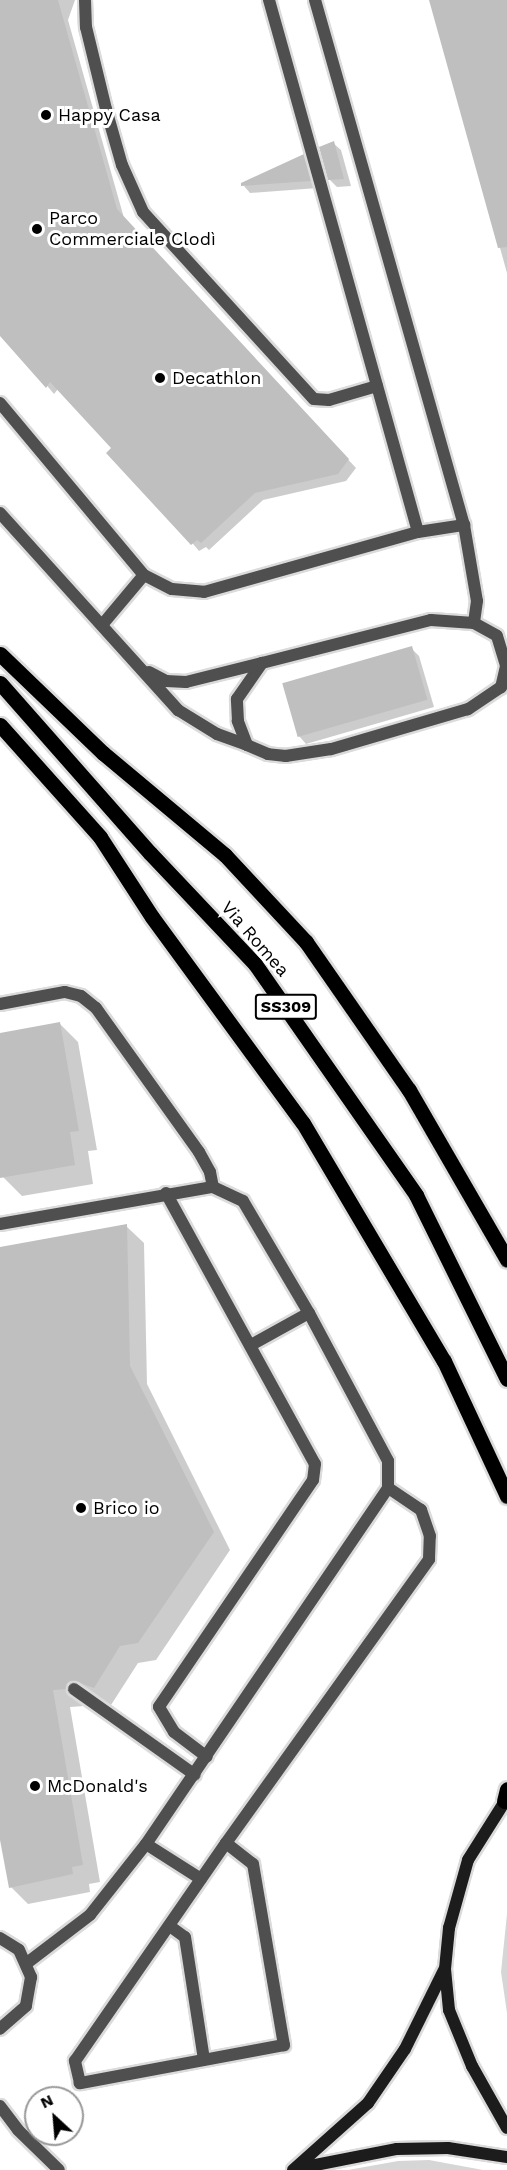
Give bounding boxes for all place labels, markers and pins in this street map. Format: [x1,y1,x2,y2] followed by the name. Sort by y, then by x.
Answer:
[58,104,161,126] place label: Happy Casa
[39,108,53,122] marker: Happy Casa
[49,208,216,250] place label: Parco Commerciale Clodì
[30,222,44,236] marker: Parco Commerciale Clodì
[172,367,261,389] place label: Decathlon
[153,371,167,385] marker: Decathlon
[93,1497,159,1519] place label: Brico io
[74,1501,88,1515] marker: Brico io
[47,1775,148,1797] place label: McDonald's
[28,1779,42,1793] marker: McDonald's

